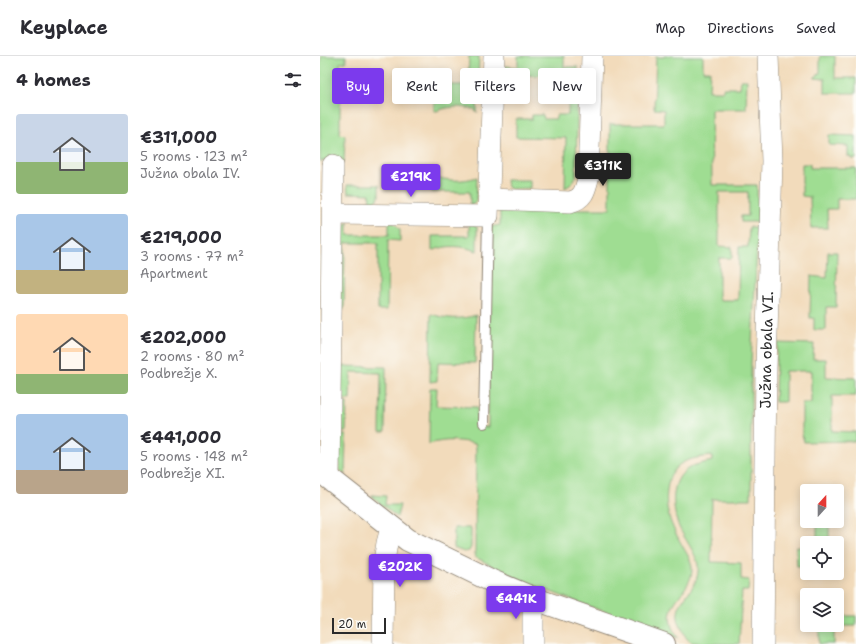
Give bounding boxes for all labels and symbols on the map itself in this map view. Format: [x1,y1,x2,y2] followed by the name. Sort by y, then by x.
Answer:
[575,153,631,187] pin: €311K
[383,164,439,198] pin: €219K
[756,291,778,409] street label: Južna obala VI.
[800,484,844,528] north arrow
[372,554,428,588] pin: €202K
[488,586,544,620] pin: €441K
[332,616,386,635] scale bar

